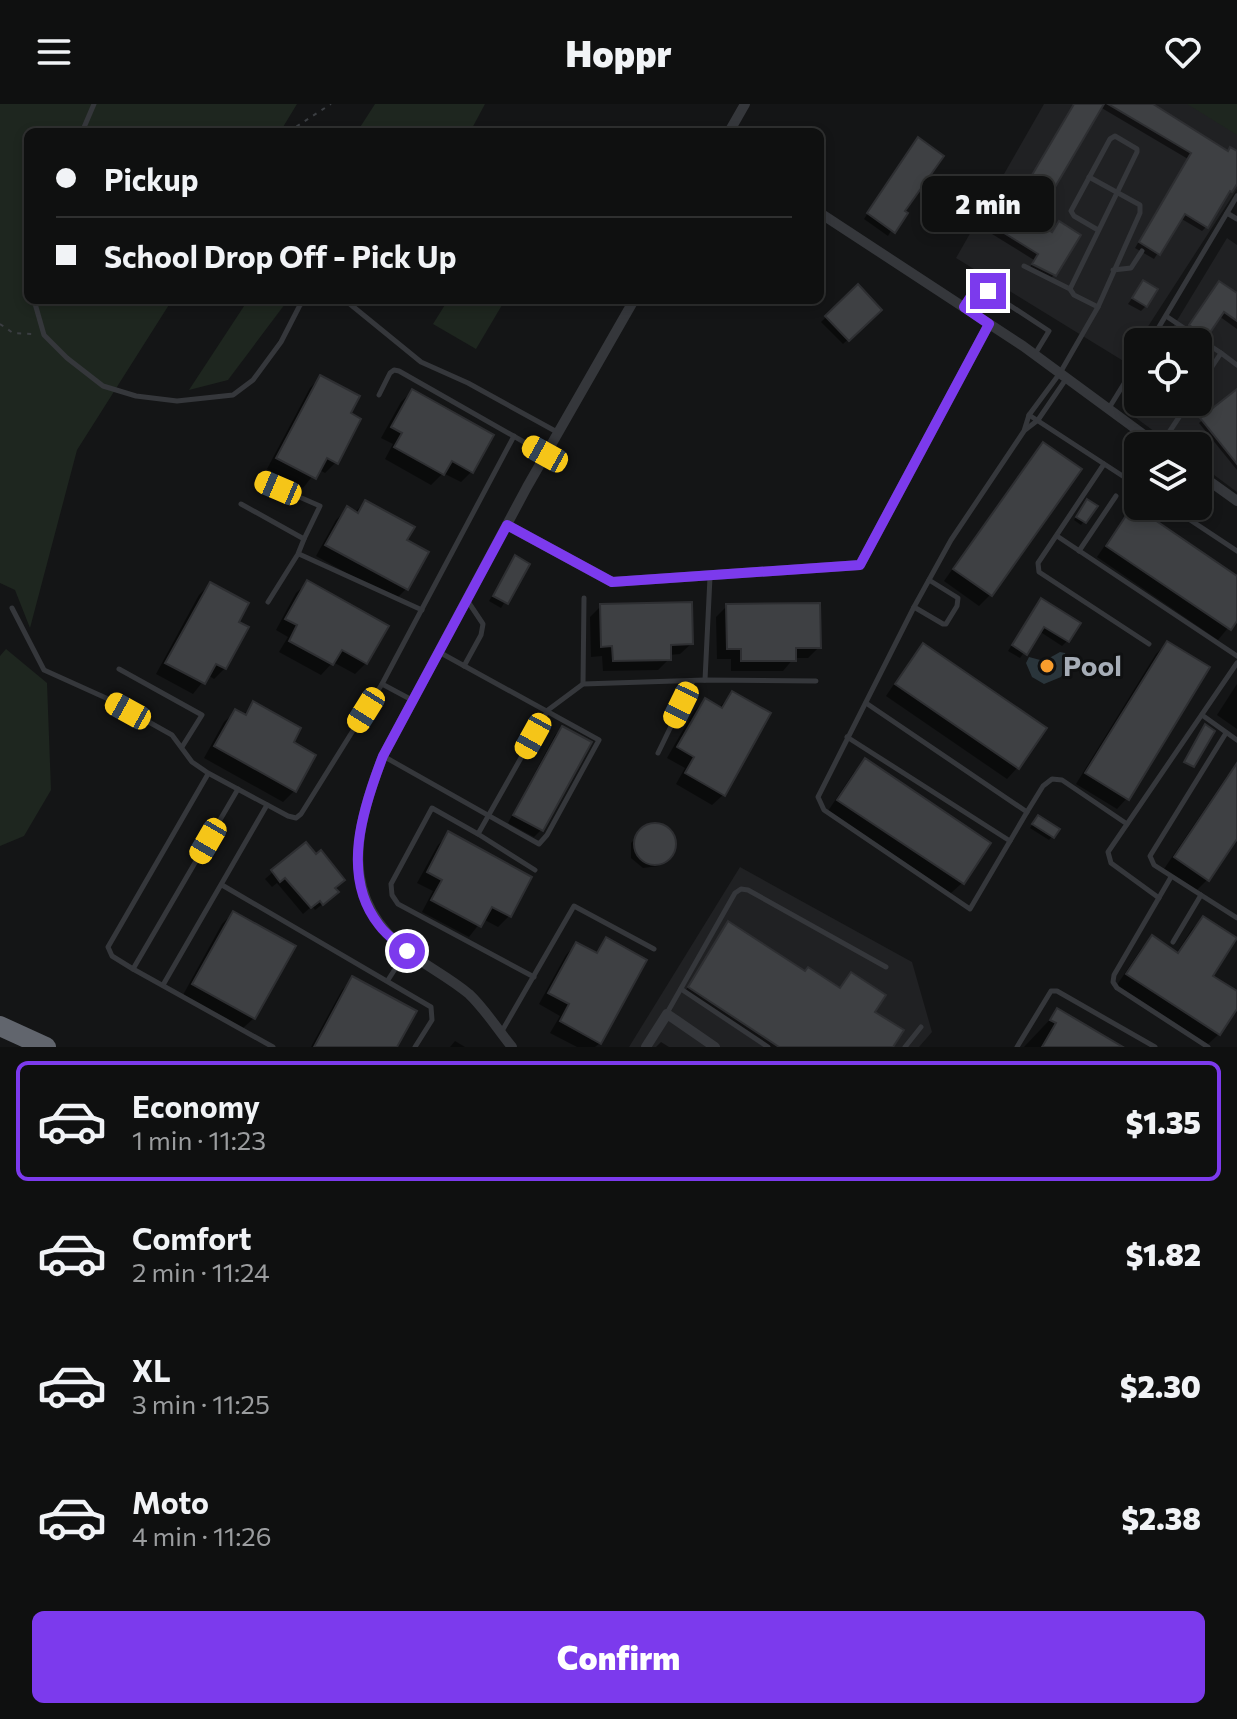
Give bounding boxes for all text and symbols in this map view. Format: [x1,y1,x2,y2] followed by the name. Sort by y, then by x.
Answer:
[32,30,76,74] icon: menu
[565,30,672,74] text: Hoppr
[1161,30,1205,74] icon: heart
[104,160,198,197] text: Pickup
[922,175,1054,231] callout: 2 min
[955,188,1021,219] text: 2 min
[104,237,456,274] text: School Drop Off - Pick Up
[970,273,1006,309] route end
[1124,328,1212,520] map controls
[1124,328,1212,416] button: locate
[518,432,572,476] car
[1124,432,1212,520] button: layers
[251,468,305,508] car
[1063,648,1122,682] place label: Pool
[1038,657,1056,675] marker: Pool
[660,678,702,732] car
[343,683,389,737] car
[101,689,155,733] car
[511,709,555,763] car
[186,814,230,868] car
[389,933,425,969] route start
[36,1085,108,1157] icon: car
[132,1087,260,1124] text: Economy
[1126,1103,1201,1140] text: $1.35
[132,1124,266,1155] text: 1 min · 11:23
[36,1217,108,1289] icon: car
[132,1219,251,1256] text: Comfort
[1126,1235,1201,1272] text: $1.82
[132,1256,270,1287] text: 2 min · 11:24
[36,1349,108,1421] icon: car
[132,1351,171,1388] text: XL
[1120,1367,1201,1404] text: $2.30
[132,1388,270,1419] text: 3 min · 11:25
[36,1481,108,1553] icon: car
[132,1483,209,1520] text: Moto
[1121,1499,1201,1536] text: $2.38
[132,1520,271,1551] text: 4 min · 11:26
[32,1611,1205,1703] button: Confirm

